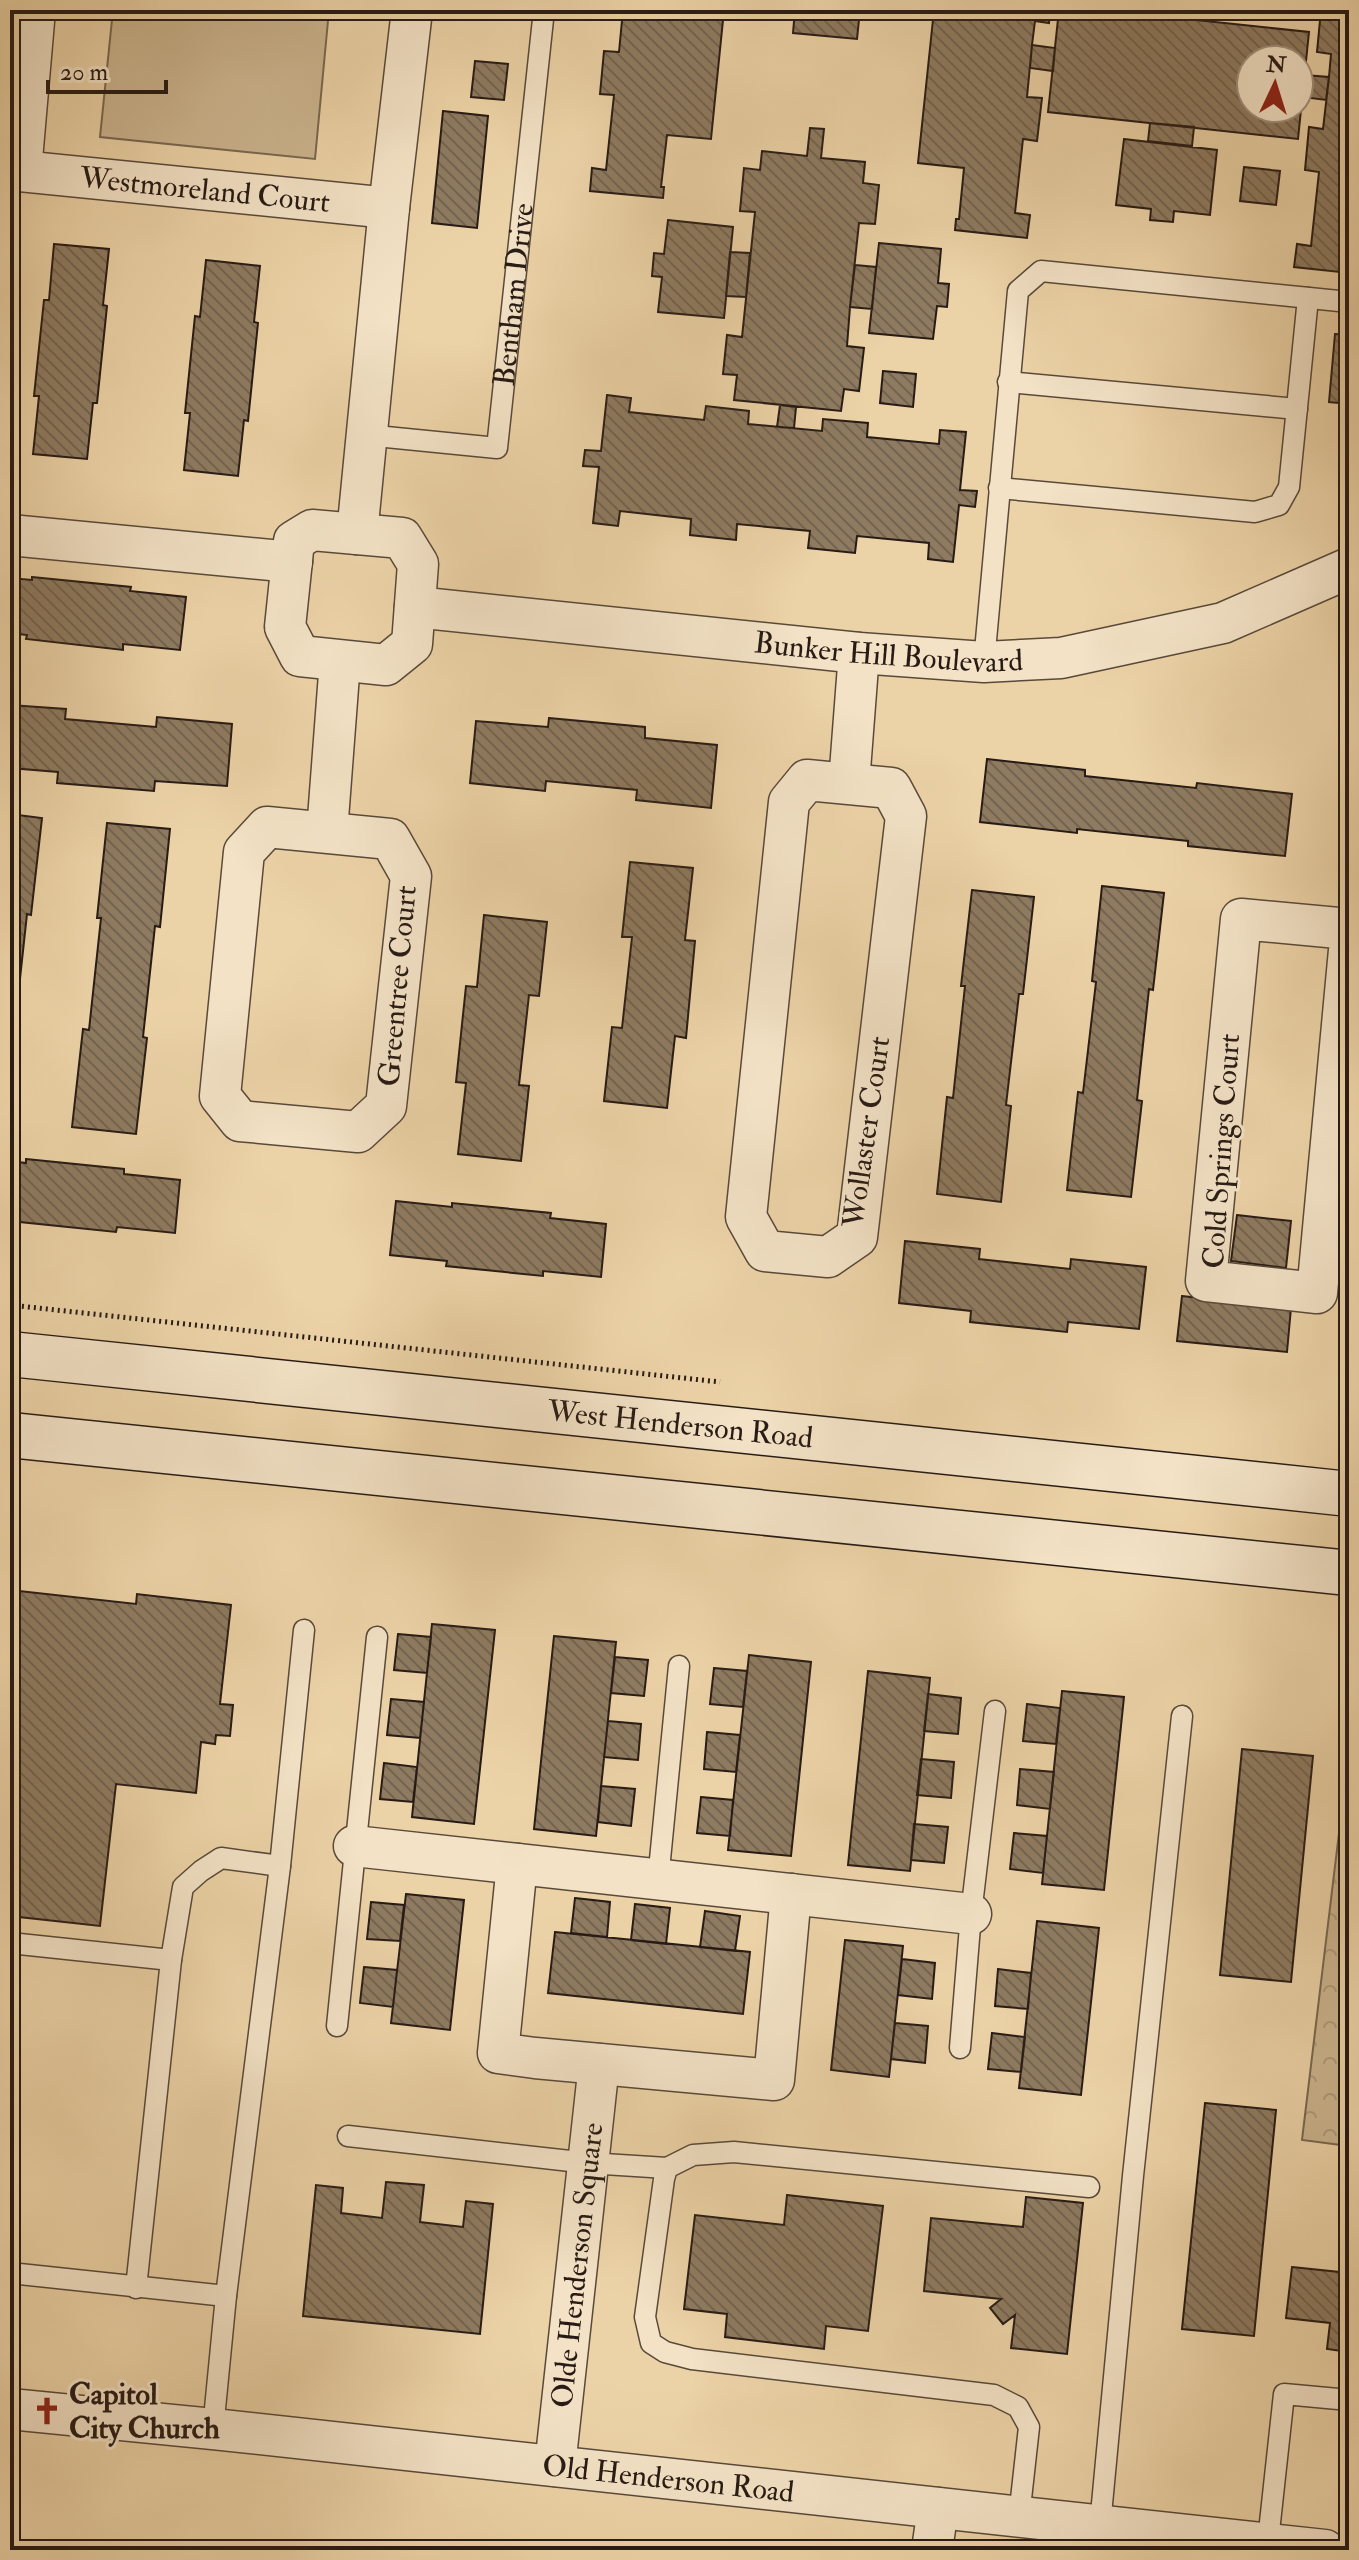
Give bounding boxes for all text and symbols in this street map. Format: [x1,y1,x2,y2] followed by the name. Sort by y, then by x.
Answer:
[48,44,166,94] scale bar
[1235,44,1315,124] north arrow
[1265,50,1287,80] text: N
[60,57,109,88] text: 20 m
[77,159,332,221] street label: Westmoreland Court
[486,201,542,388] street label: Bentham Drive
[752,624,1024,681] street label: Bunker Hill Boulevard
[370,884,425,1088] street label: Greentree Court
[1195,1032,1248,1270] street label: Cold Springs Court
[835,1034,898,1231] street label: Wollaster Court
[545,1392,815,1457] street label: West Henderson Road
[543,2121,611,2410] street label: Olde Henderson Square
[69,2376,220,2447] place label: Capitol City Church
[32,2396,62,2426] church icon: Capitol City Church
[541,2447,796,2511] street label: Old Henderson Road

